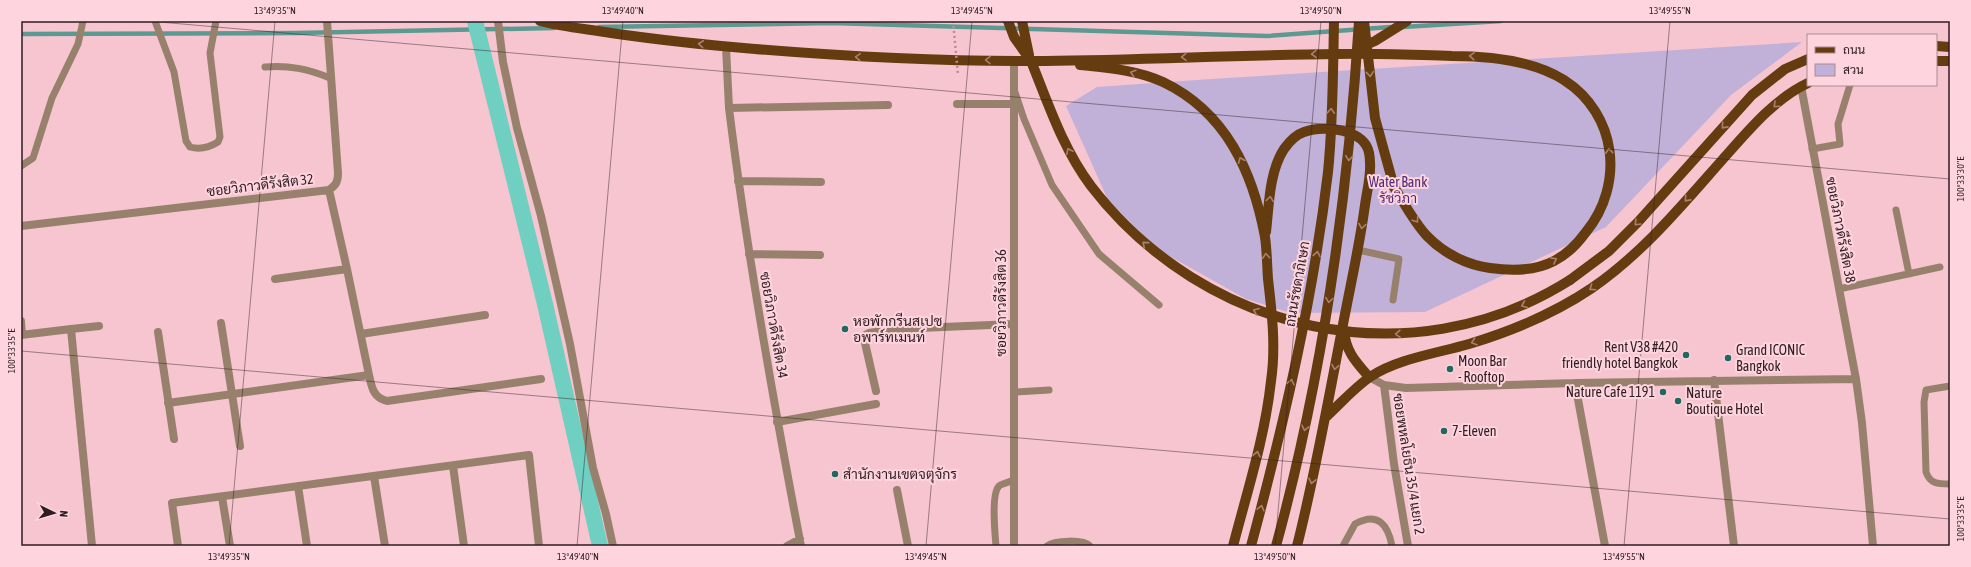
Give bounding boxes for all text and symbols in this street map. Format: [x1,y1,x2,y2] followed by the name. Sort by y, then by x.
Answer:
[254,5,296,16] text: 13°49'35"N
[602,5,644,16] text: 13°49'40"N
[951,5,993,16] text: 13°49'45"N
[1300,5,1342,16] text: 13°49'50"N
[1649,5,1691,16] text: 13°49'55"N
[1807,34,1937,86] legend
[698,40,704,49] one-way arrow
[1843,43,1866,57] text: ถนน
[1311,50,1317,58] one-way arrow
[855,52,861,61] one-way arrow
[1469,52,1475,61] one-way arrow
[1181,53,1187,62] one-way arrow
[985,56,991,64] one-way arrow
[1843,63,1864,77] text: สวน
[1130,69,1137,78] one-way arrow
[1365,71,1374,77] one-way arrow
[1773,100,1781,108] one-way arrow
[1327,108,1336,114] one-way arrow
[1721,121,1729,129] one-way arrow
[1066,148,1074,156] one-way arrow
[1605,148,1614,154] one-way arrow
[1344,155,1353,161] one-way arrow
[1955,156,1966,201] text: 100°33'30"E
[1238,157,1246,165] one-way arrow
[205,170,314,200] street label: ซอยวิภาวดีรังสิต 32
[1369,174,1427,206] park label: Water Bank รัชวิภา
[1823,175,1860,285] street label: ซอยวิภาวดีรังสิต 38
[1685,195,1692,202] one-way arrow
[1265,196,1274,202] one-way arrow
[1411,216,1419,223] one-way arrow
[1634,218,1642,226] one-way arrow
[1358,223,1367,229] one-way arrow
[1282,240,1312,328] street label: ถนนรัชดาภิเษก
[1143,242,1150,249] one-way arrow
[992,249,1009,357] street label: ซอยวิภาวดีรังสิต 36
[1312,251,1321,258] one-way arrow
[1262,253,1271,259] one-way arrow
[1550,257,1558,264] one-way arrow
[757,270,792,380] street label: ซอยวิภาวดีรังสิต 34
[1589,283,1596,291] one-way arrow
[1325,297,1334,303] one-way arrow
[1520,301,1527,309] one-way arrow
[1253,307,1260,315] one-way arrow
[853,312,942,345] place label: หอพักกรีนสเปซ อพาร์ทเมนท์
[840,324,850,334] marker: หอพักกรีนสเปซ อพาร์ทเมนท์
[6,328,17,373] text: 100°33'35"E
[1395,330,1401,338] one-way arrow
[1471,337,1478,346] one-way arrow
[1562,339,1678,371] place label: Rent V38 #420 friendly hotel Bangkok
[1736,342,1806,374] place label: Grand ICONIC Bangkok
[1681,350,1691,360] marker: Rent V38 #420 friendly hotel Bangkok
[1458,353,1507,385] place label: Moon Bar - Rooftop
[1723,353,1733,363] marker: Grand ICONIC Bangkok
[1331,364,1339,371] one-way arrow
[1445,364,1455,374] marker: Moon Bar - Rooftop
[1287,379,1295,385] one-way arrow
[1566,384,1655,400] place label: Nature Cafe 1191
[1686,385,1764,417] place label: Nature Boutique Hotel
[1658,387,1668,397] marker: Nature Cafe 1191
[1390,392,1428,536] street label: ซอยพหลโยธิน 35/4 แยก 2
[1673,396,1683,406] marker: Nature Boutique Hotel
[1452,423,1497,439] place label: 7-Eleven
[1301,425,1309,431] one-way arrow
[1439,426,1449,436] marker: 7-Eleven
[1252,451,1260,457] one-way arrow
[843,466,957,484] place label: สำนักงานเขตจตุจักร
[830,469,840,479] marker: สำนักงานเขตจตุจักร
[1309,478,1317,484] one-way arrow
[34,493,74,533] north arrow
[1955,496,1966,541] text: 100°33'35"E
[1256,505,1265,512] one-way arrow
[58,510,70,518] text: N
[208,551,250,562] text: 13°49'35"N
[557,551,599,562] text: 13°49'40"N
[905,551,947,562] text: 13°49'45"N
[1254,551,1296,562] text: 13°49'50"N
[1603,551,1645,562] text: 13°49'55"N

